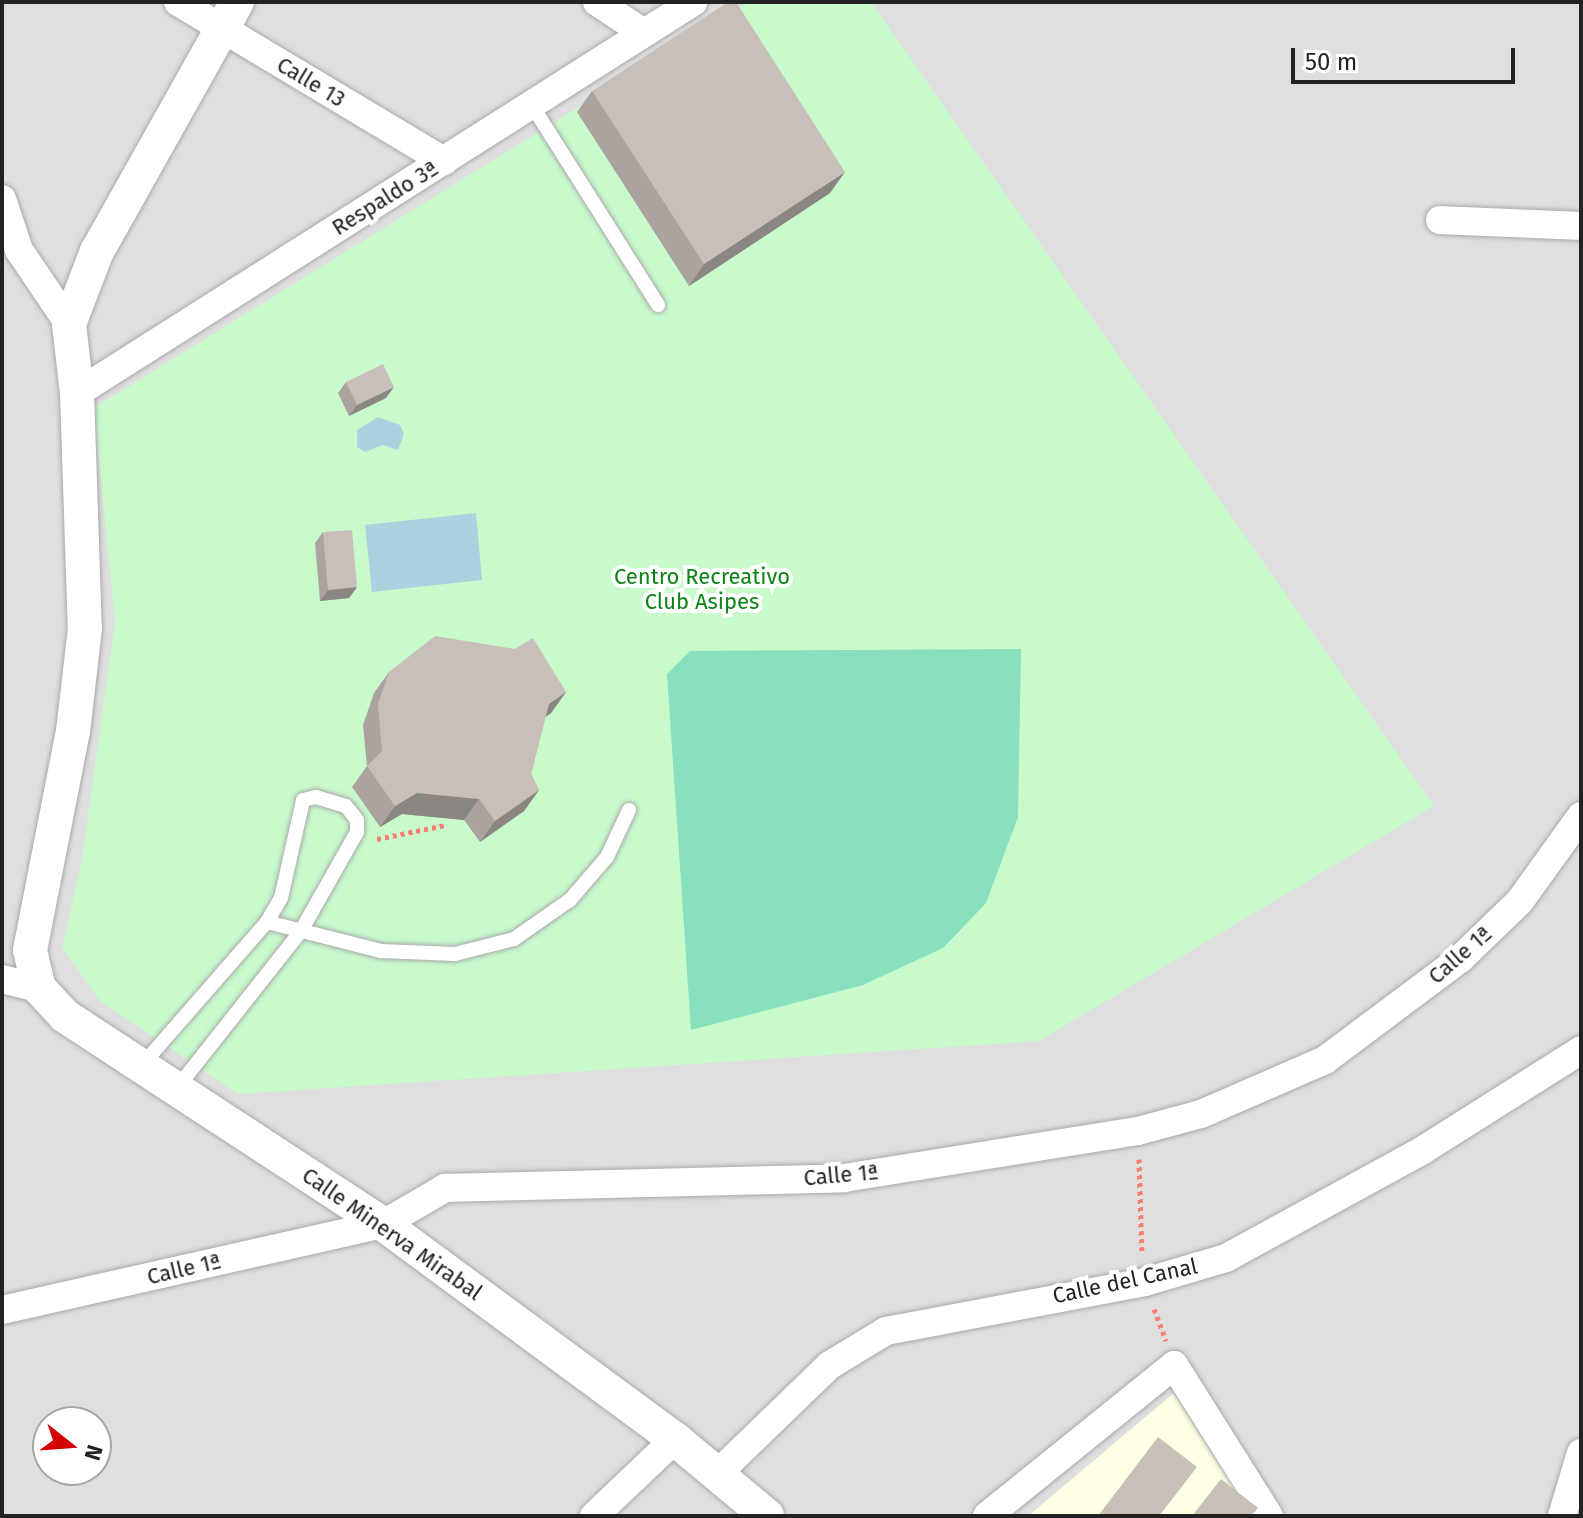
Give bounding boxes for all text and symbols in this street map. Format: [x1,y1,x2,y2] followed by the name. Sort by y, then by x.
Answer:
[1295,32,1519,82] scale bar
[1305,48,1357,76] text: 50 m
[272,51,350,113] street label: Calle 13
[327,155,443,241] street label: Respaldo 3ª
[614,563,790,614] park label: Centro Recreativo Club Asipes
[1423,920,1497,990] street label: Calle 1ª
[803,1159,879,1191] street label: Calle 1ª
[297,1162,487,1306] street label: Calle Minerva Mirabal
[145,1248,223,1290] street label: Calle 1ª
[1050,1253,1200,1309] street label: Calle del Canal
[32,1406,112,1486] north arrow
[78,1442,109,1464] text: N

